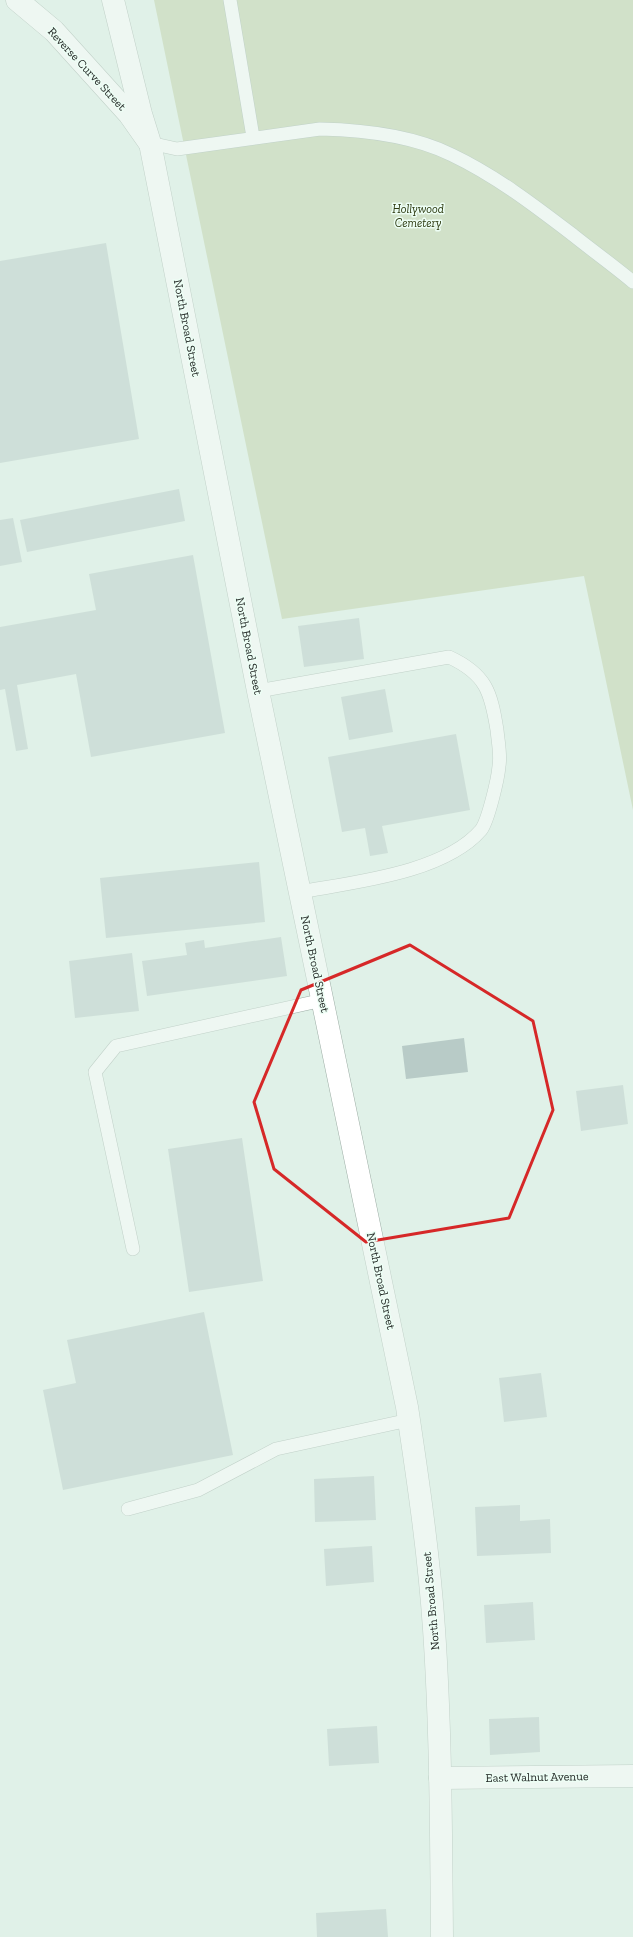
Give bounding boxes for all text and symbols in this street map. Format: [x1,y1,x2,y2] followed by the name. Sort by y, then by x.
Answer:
[45,25,129,114] street label: Reverse Curve Street
[392,202,444,230] park label: Hollywood Cemetery
[171,278,203,378] street label: North Broad Street
[233,596,265,696] street label: North Broad Street
[298,914,332,1014] street label: North Broad Street
[364,1231,398,1331] street label: North Broad Street
[420,1551,442,1651] street label: North Broad Street
[485,1769,589,1785] street label: East Walnut Avenue

